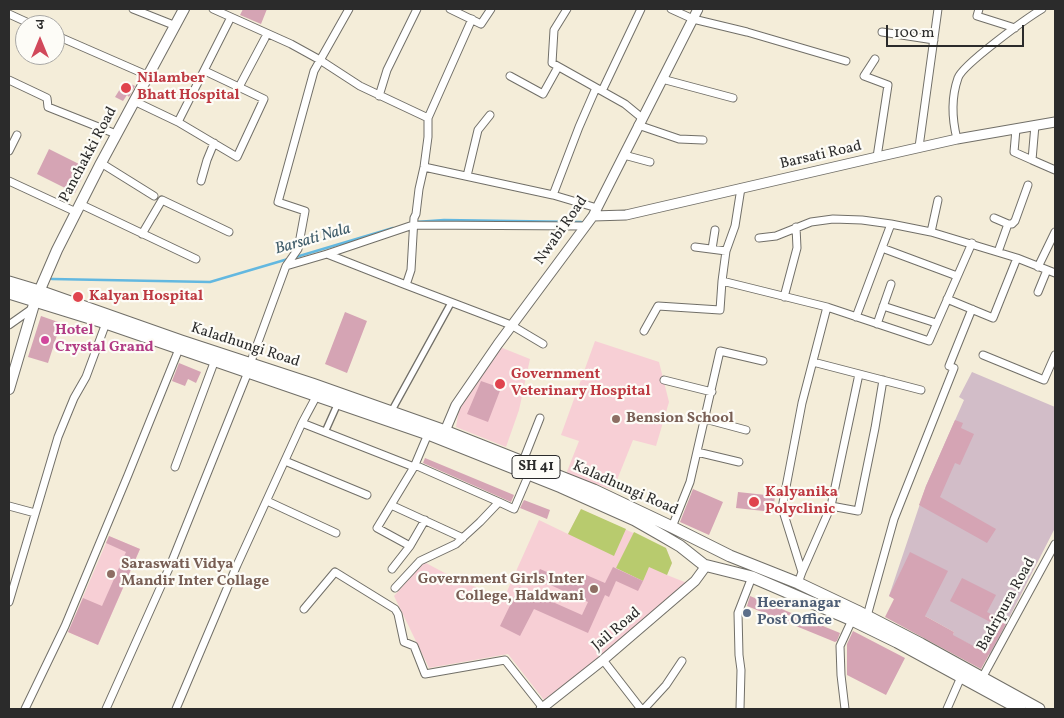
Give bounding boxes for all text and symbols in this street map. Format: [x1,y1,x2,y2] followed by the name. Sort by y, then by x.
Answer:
[15,15,65,65] north arrow
[889,15,1026,47] scale bar
[36,16,44,35] text: उ
[894,23,934,44] text: 100 m
[137,70,240,105] place label: Nilamber Bhatt Hospital
[119,81,133,95] marker: Nilamber Bhatt Hospital
[56,104,122,206] street label: Panchakki Road
[778,138,864,174] street label: Barsati Road
[532,193,592,269] street label: Nwabi Road
[273,220,353,260] water label: Barsati Nala
[89,288,203,306] place label: Kalyan Hospital
[71,290,85,304] marker: Kalyan Hospital
[188,320,302,372] street label: Kaladhungi Road
[55,322,154,357] place label: Hotel Crystal Grand
[39,334,51,346] marker: Hotel Crystal Grand
[511,366,651,401] place label: Government Veterinary Hospital
[493,377,507,391] marker: Government Veterinary Hospital
[626,410,734,428] place label: Bension School
[610,413,622,425] marker: Bension School
[512,456,560,478] road number: SH 41
[570,458,680,520] street label: Kaladhungi Road
[765,484,838,519] place label: Kalyanika Polyclinic
[747,495,761,509] marker: Kalyanika Polyclinic
[974,555,1040,655] street label: Badripura Road
[121,556,269,591] place label: Saraswati Vidya Mandir Inter Collage
[105,568,117,580] marker: Saraswati Vidya Mandir Inter Collage
[418,571,584,606] place label: Government Girls Inter College, Haldwani
[588,583,600,595] marker: Government Girls Inter College, Haldwani
[757,595,841,630] place label: Heeranagar Post Office
[589,604,645,656] street label: Jail Road
[741,607,753,619] marker: Heeranagar Post Office

